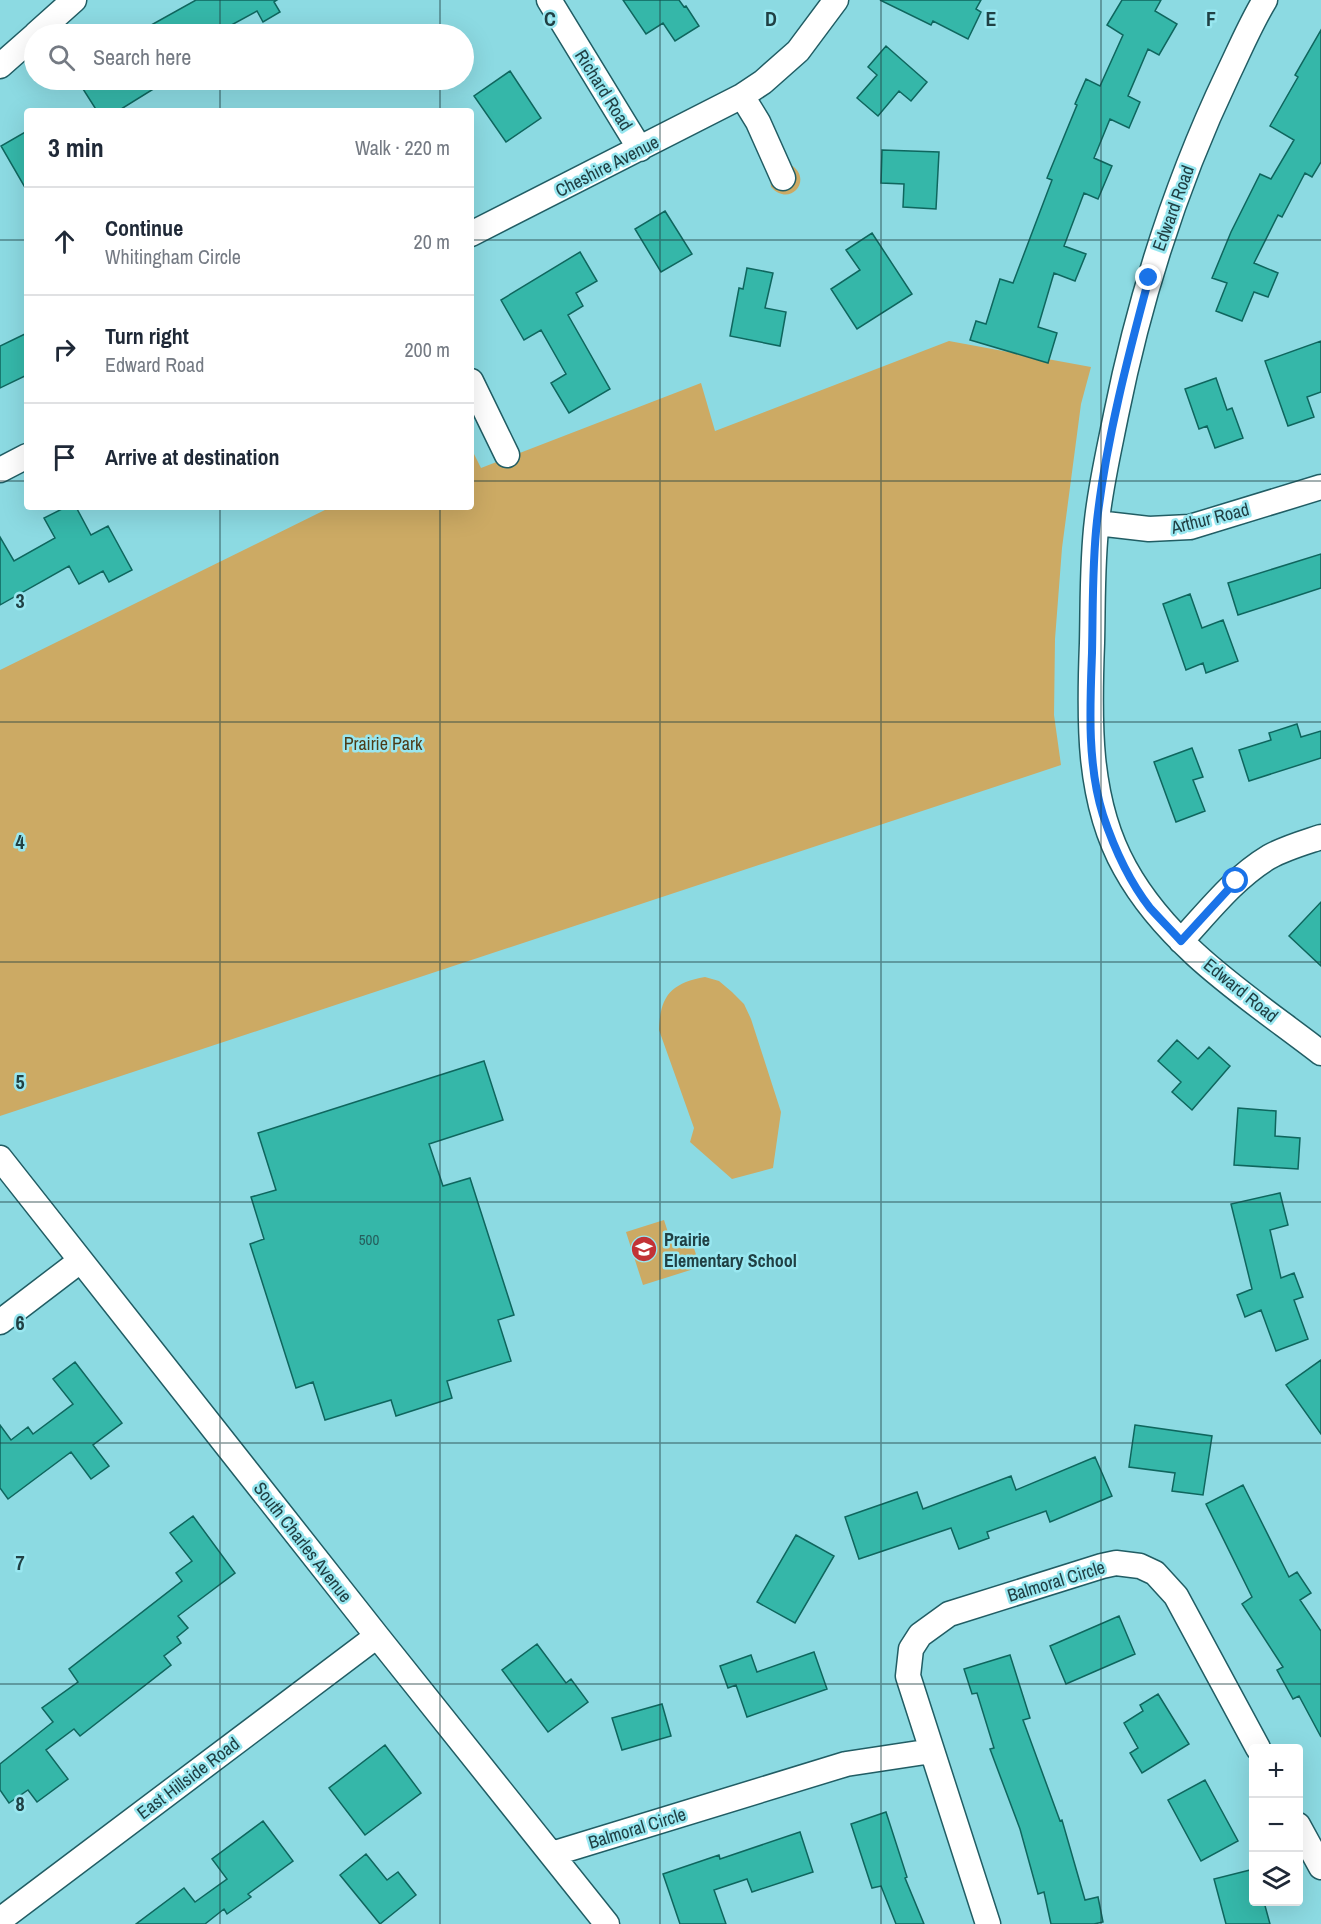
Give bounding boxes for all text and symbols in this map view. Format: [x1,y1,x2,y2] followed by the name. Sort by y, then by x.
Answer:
[544,5,556,32] text: C
[765,5,777,32] text: D
[986,5,997,32] text: E
[1206,5,1216,32] text: F
[24,24,474,90] search box
[45,41,78,74] icon: search
[93,42,191,72] text: Search here
[569,45,639,135] street label: Richard Road
[551,129,663,203] street label: Cheshire Avenue
[48,130,104,165] text: 3 min
[355,134,450,161] text: Walk · 220 m
[1146,162,1200,254] street label: Edward Road
[105,213,183,243] text: Continue
[48,225,81,258] icon: ahead
[414,228,450,255] text: 20 m
[105,243,241,270] text: Whitingham Circle
[1135,264,1161,290] route end
[105,321,189,351] text: Turn right
[48,333,81,366] icon: right
[404,336,450,363] text: 200 m
[105,351,204,378] text: Edward Road
[48,441,81,474] icon: arrive
[105,442,279,472] text: Arrive at destination
[1167,496,1252,540] street label: Arthur Road
[15,587,25,614] text: 3
[344,731,423,756] park label: Prairie Park
[15,828,25,855] text: 4
[1222,867,1248,893] route start
[1198,952,1284,1028] street label: Edward Road
[15,1068,25,1095] text: 5
[664,1227,797,1273] place label: Prairie Elementary School
[359,1229,379,1250] house number: 500
[629,1234,659,1264] school or university icon: Prairie Elementary School
[15,1309,25,1336] text: 6
[248,1477,358,1607] street label: South Charles Avenue
[15,1549,25,1576] text: 7
[1004,1554,1108,1608] street label: Balmoral Circle
[132,1731,244,1825] street label: East Hillside Road
[1249,1744,1303,1906] map controls
[1249,1744,1303,1798] button: +
[15,1790,25,1817] text: 8
[1249,1798,1303,1852] button: −
[585,1801,689,1855] street label: Balmoral Circle
[1249,1852,1303,1906] button: layers

